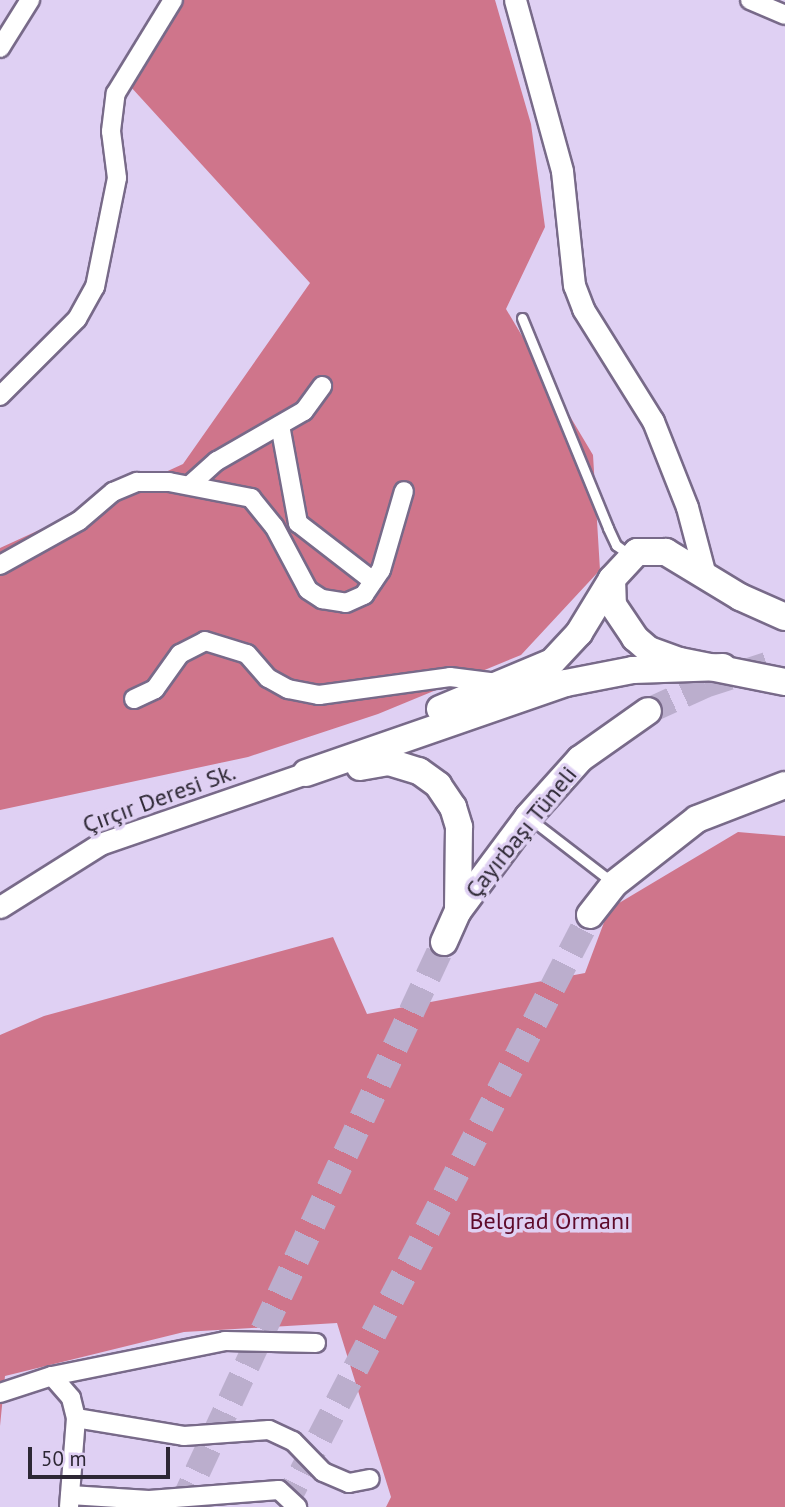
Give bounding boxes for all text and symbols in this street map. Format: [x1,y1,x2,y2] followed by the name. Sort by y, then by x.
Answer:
[79,757,239,839] street label: Çırçır Deresi Sk.
[459,760,583,904] street label: Çayırbaşı Tüneli
[469,1207,631,1235] park label: Belgrad Ormanı
[32,1434,173,1478] scale bar
[41,1445,87,1472] text: 50 m

